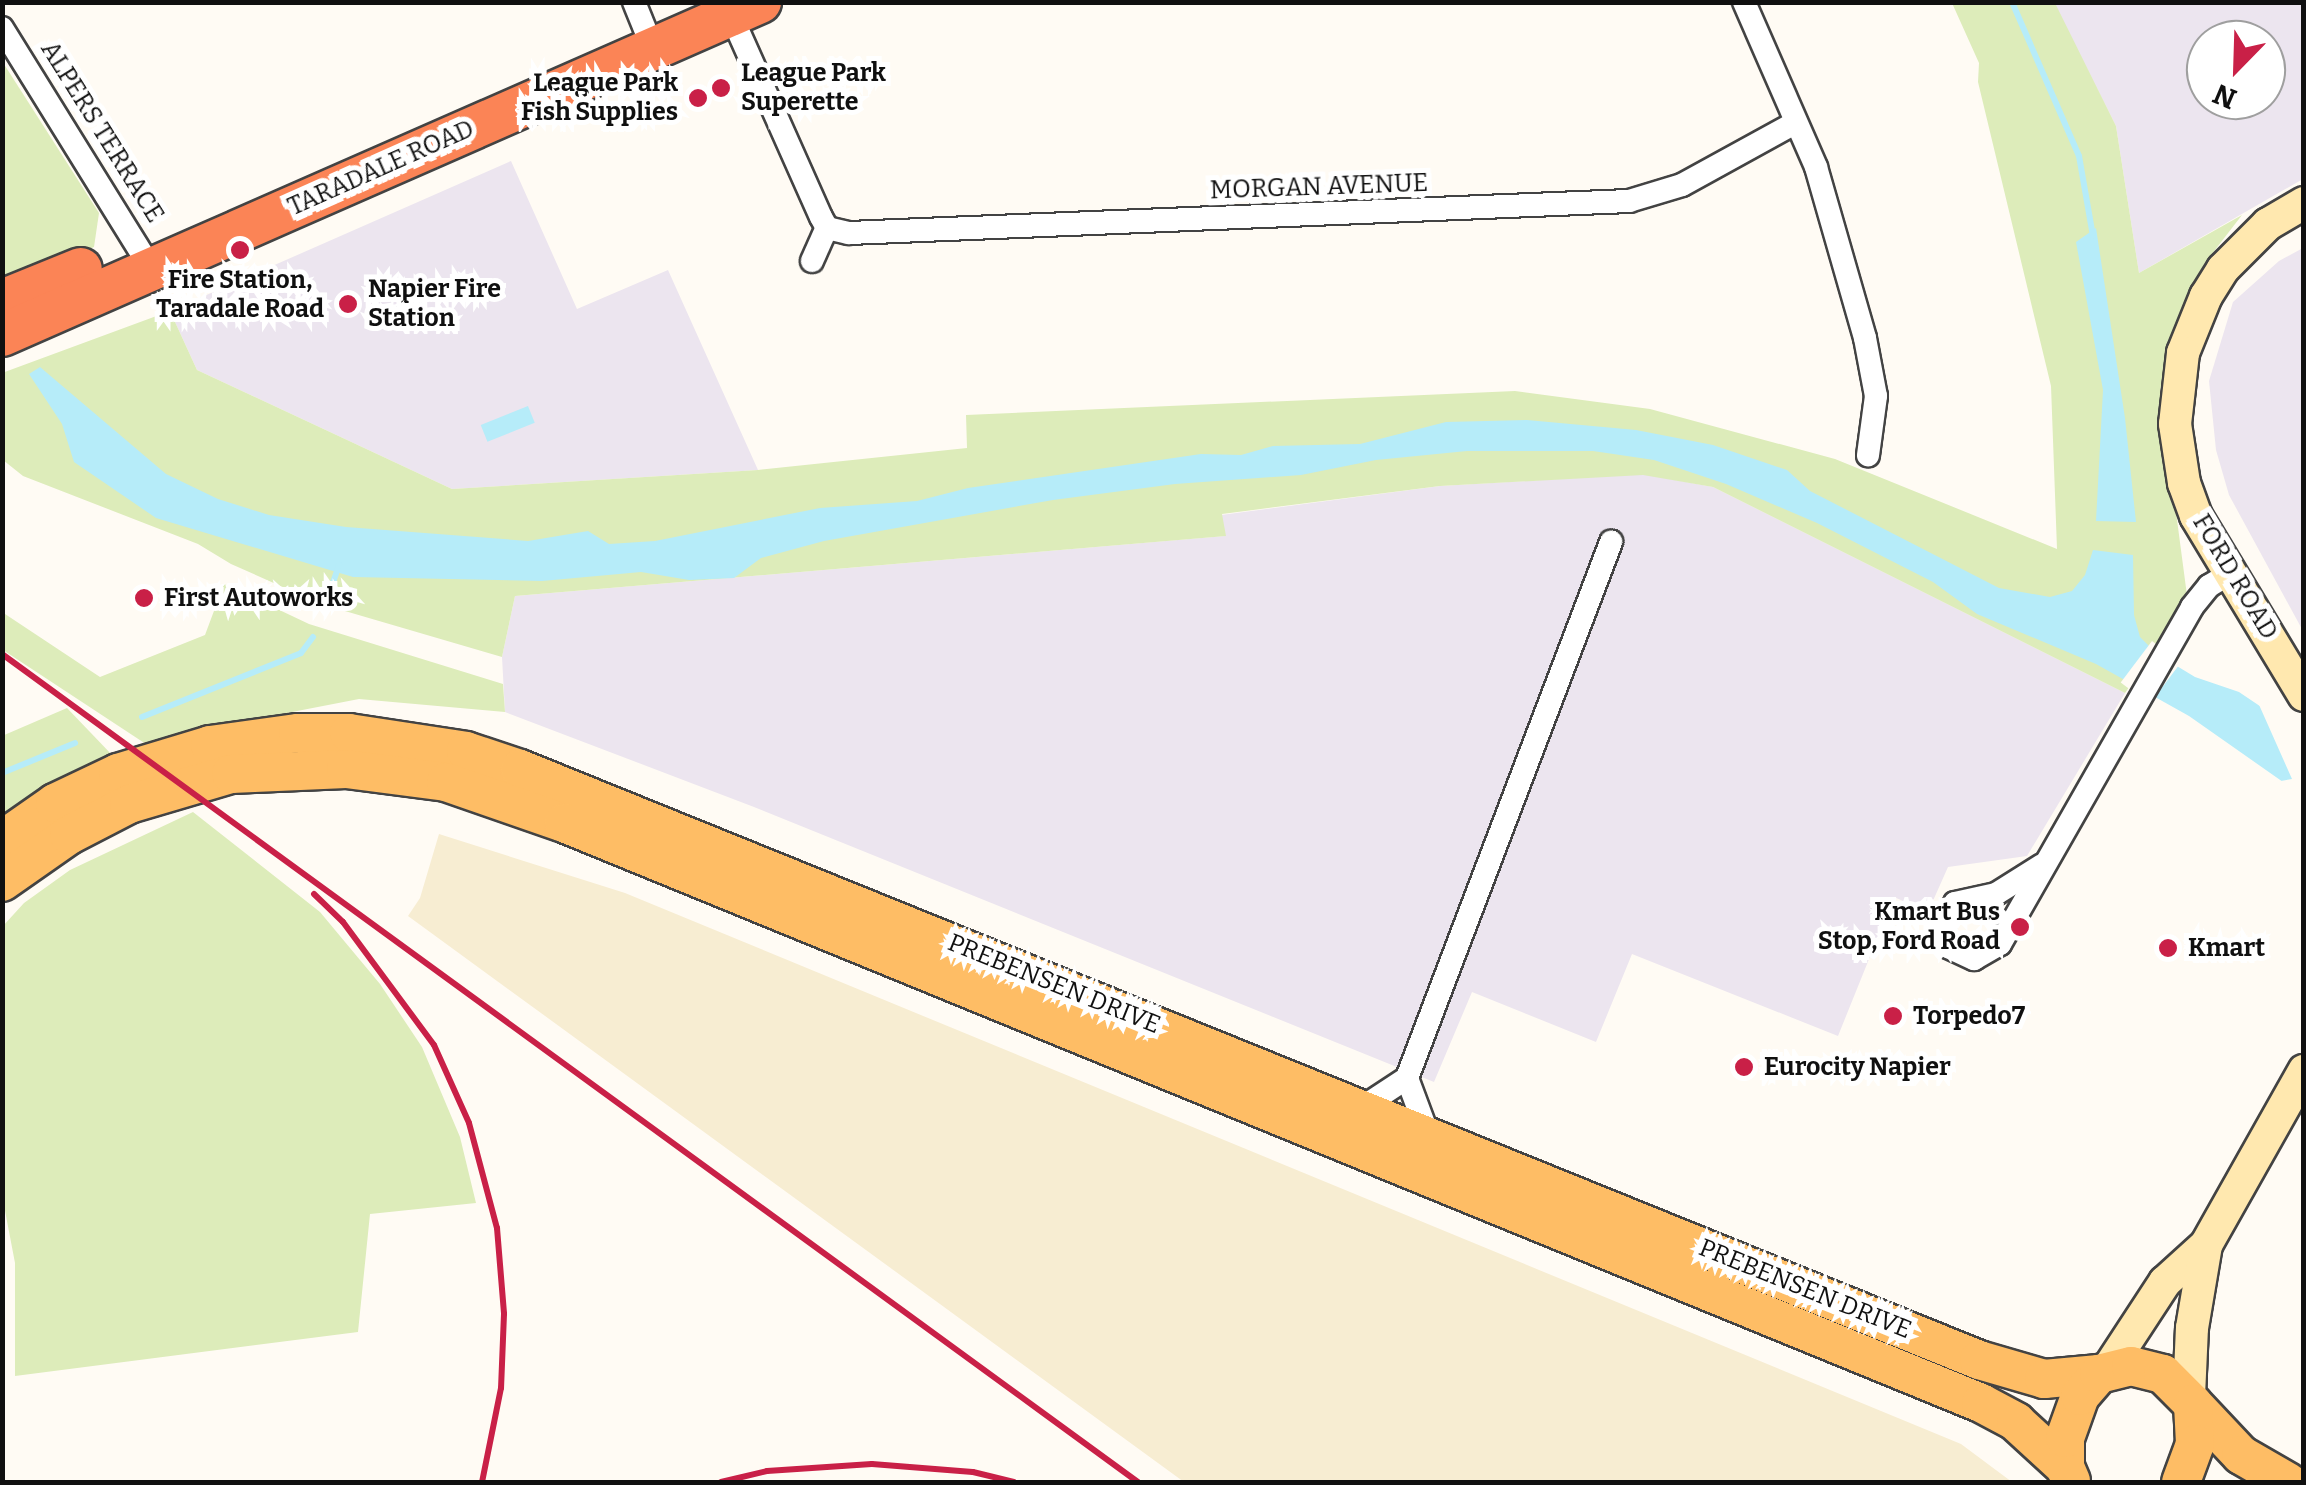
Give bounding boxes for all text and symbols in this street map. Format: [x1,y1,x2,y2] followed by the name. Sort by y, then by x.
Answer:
[2186,20,2286,120] north arrow
[34,36,170,228] street label: ALPERS TERRACE
[741,59,886,118] place label: League Park Superette
[521,69,678,128] place label: League Park Fish Supplies
[710,77,732,99] marker: League Park Superette
[2208,77,2241,116] text: N
[687,87,709,109] marker: League Park Fish Supplies
[283,114,479,222] street label: TARADALE ROAD
[1209,168,1429,206] street label: MORGAN AVENUE
[229,239,251,261] marker: Fire Station, Taradale Road
[156,266,324,325] place label: Fire Station, Taradale Road
[368,275,501,334] place label: Napier Fire Station
[337,293,359,315] marker: Napier Fire Station
[2186,509,2284,645] street label: FORD ROAD
[164,583,353,613] place label: First Autoworks
[133,587,155,609] marker: First Autoworks
[1818,898,2000,957] place label: Kmart Bus Stop, Ford Road
[2009,916,2031,938] marker: Kmart Bus Stop, Ford Road
[943,928,1165,1040] street label: PREBENSEN DRIVE
[2188,933,2265,963] place label: Kmart
[2157,937,2179,959] marker: Kmart
[1913,1001,2025,1031] place label: Torpedo7
[1882,1005,1904,1027] marker: Torpedo7
[1764,1052,1951,1082] place label: Eurocity Napier
[1733,1056,1755,1078] marker: Eurocity Napier
[1694,1233,1916,1345] street label: PREBENSEN DRIVE

